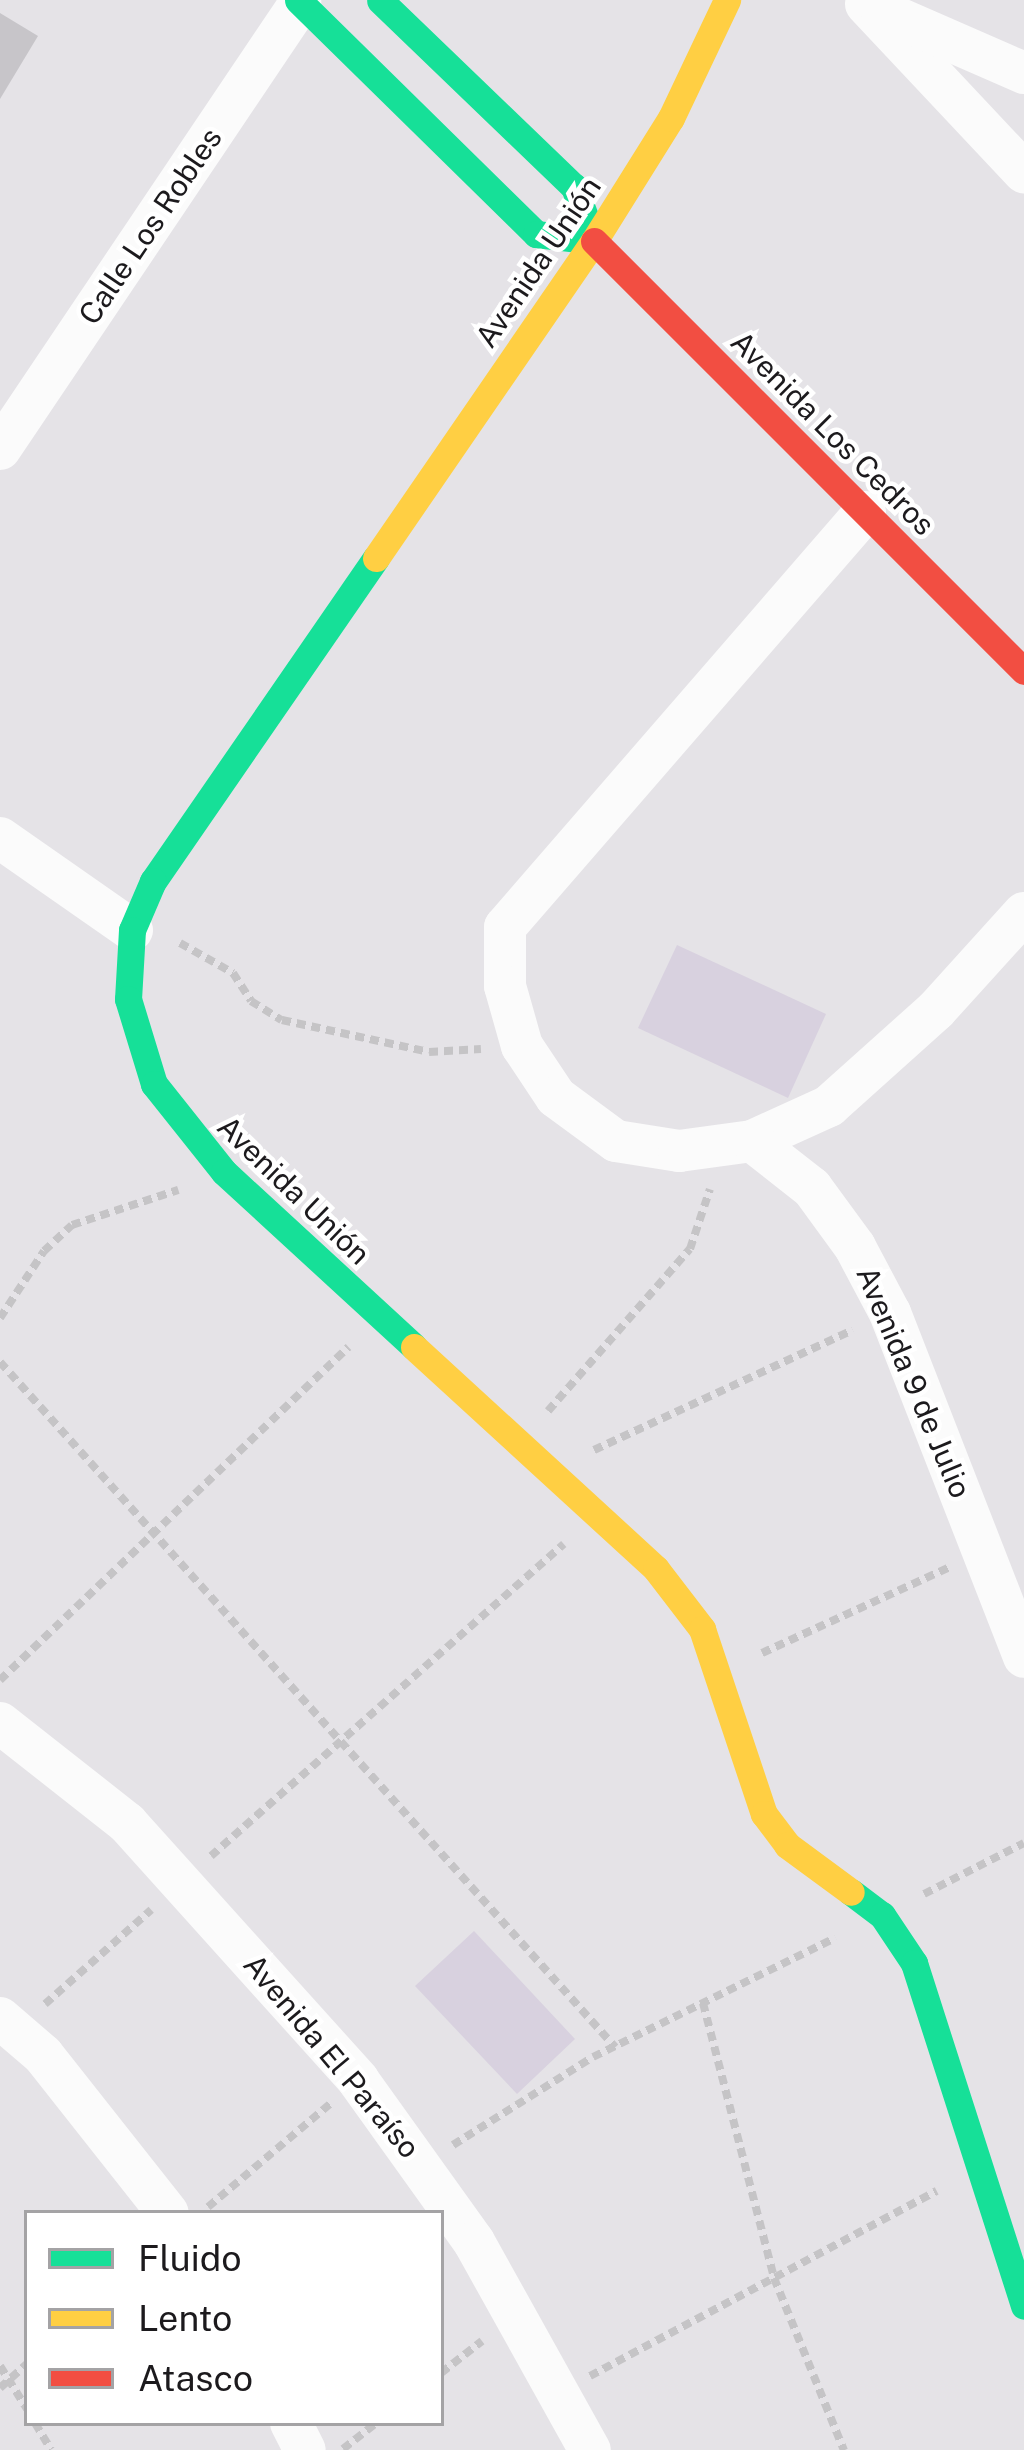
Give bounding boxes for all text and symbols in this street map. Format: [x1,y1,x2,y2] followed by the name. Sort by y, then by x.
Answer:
[71,121,229,331] street label: Calle Los Robles
[468,170,608,354] street label: Avenida Unión
[724,324,942,542] street label: Avenida Los Cedros
[210,1108,378,1272] street label: Avenida Unión
[849,1261,979,1503] street label: Avenida 9 de Julio
[236,1947,428,2165] street label: Avenida El Paraíso
[24,2210,444,2426] legend
[138,2237,242,2279] text: Fluido
[138,2297,232,2339] text: Lento
[138,2357,253,2399] text: Atasco

